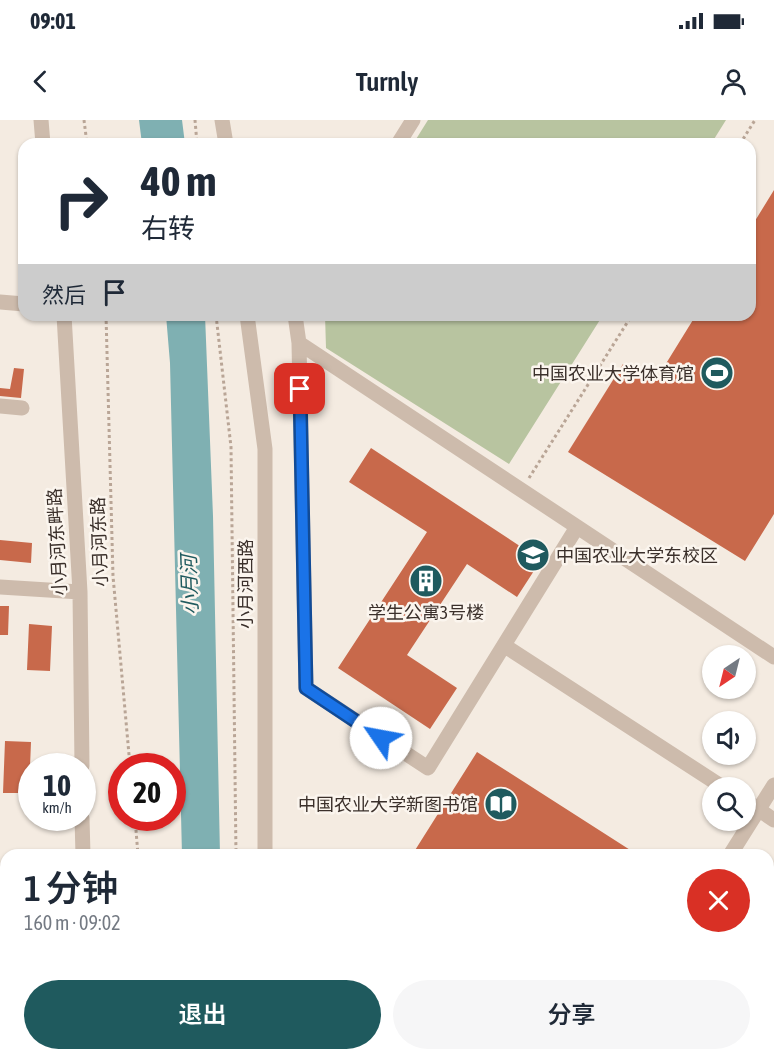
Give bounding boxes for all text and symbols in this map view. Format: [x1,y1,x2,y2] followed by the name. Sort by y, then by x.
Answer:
[30,8,76,34] text: 09:01
[24,65,57,98] icon: back
[717,65,750,98] icon: person
[356,66,418,97] text: Turnly
[141,157,216,205] text: 40 m
[42,162,120,240] icon: right
[141,213,195,244] text: 右转
[98,276,131,309] icon: arrive
[42,282,86,308] text: 然后
[699,355,735,391] sports icon: 中国农业大学体育馆
[274,363,325,414] pin
[532,363,694,384] place label: 中国农业大学体育馆
[283,372,316,405] icon: arrive
[44,488,70,596] street label: 小月河东畔路
[87,497,111,587] street label: 小月河东路
[515,537,551,573] school or university icon: 中国农业大学东校区
[235,539,256,629] street label: 小月河西路
[556,545,718,566] place label: 中国农业大学东校区
[176,551,202,615] water label: 小月河
[408,563,444,599] building icon: 学生公寓3号楼
[368,602,484,623] place label: 学生公寓3号楼
[702,645,756,699] north arrow
[702,645,756,831] map controls
[349,706,413,770] position arrow
[702,711,756,765] button: sound
[108,753,186,831] speed limit sign: 20
[43,768,71,802] text: 10
[702,777,756,831] button: search
[483,786,519,822] library icon: 中国农业大学新图书馆
[298,794,478,815] place label: 中国农业大学新图书馆
[42,799,72,816] text: km/h
[24,867,118,909] text: 1 分钟
[687,869,750,932] button: close
[24,911,121,934] text: 160 m · 09:02
[24,980,381,1049] button: 退出
[393,980,750,1049] button: 分享

